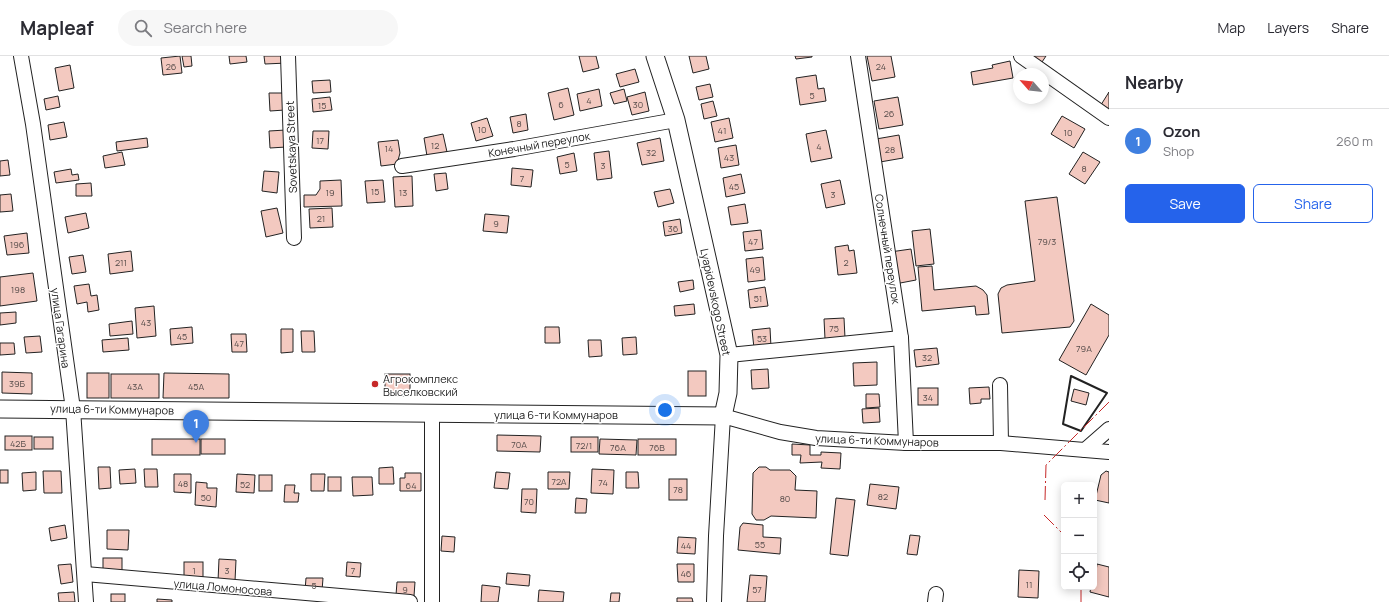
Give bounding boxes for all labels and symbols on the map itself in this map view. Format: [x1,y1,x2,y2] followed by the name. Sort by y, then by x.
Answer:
[166,60,177,73] house number: 26
[876,60,886,73] house number: 24
[1013,68,1049,104] north arrow
[809,89,815,102] house number: 5
[586,94,592,107] house number: 4
[558,98,564,111] house number: 6
[633,98,643,111] house number: 30
[318,99,326,112] house number: 15
[282,101,300,193] street label: Sovetskaya Street
[884,107,895,120] house number: 26
[516,117,522,130] house number: 8
[478,123,487,136] house number: 10
[718,124,726,137] house number: 41
[1064,126,1073,139] house number: 10
[487,128,592,160] street label: Конечный переулок
[316,134,324,147] house number: 17
[431,139,439,152] house number: 12
[816,140,822,153] house number: 4
[385,142,393,155] house number: 14
[885,143,895,156] house number: 28
[646,146,656,159] house number: 32
[724,151,734,164] house number: 43
[564,158,570,171] house number: 5
[601,159,606,172] house number: 3
[1081,162,1087,175] house number: 8
[520,172,525,185] house number: 7
[729,180,739,193] house number: 45
[371,185,379,198] house number: 15
[325,186,335,199] house number: 19
[399,186,407,199] house number: 13
[831,188,836,201] house number: 3
[872,193,904,306] street label: Солнечный переулок
[317,212,325,225] house number: 21
[493,217,499,230] house number: 9
[668,222,679,235] house number: 36
[748,235,758,248] house number: 47
[1038,235,1056,248] house number: 79/3
[10,238,25,251] house number: 196
[697,247,735,357] street label: Lyapidevskogo Street
[115,256,127,269] house number: 211
[843,256,849,269] house number: 2
[750,263,760,276] house number: 49
[11,283,25,296] house number: 198
[48,287,74,369] street label: улица Гагарина
[754,292,762,305] house number: 51
[141,316,151,329] house number: 43
[829,322,839,335] house number: 75
[177,330,187,343] house number: 45
[757,332,767,345] house number: 53
[234,337,244,350] house number: 47
[1076,342,1092,355] house number: 79А
[922,351,932,364] house number: 32
[383,371,458,399] place label: Агрокомплекс Выселковский
[9,377,26,390] house number: 39Б
[370,379,380,389] marker: Агрокомплекс Выселковский
[127,380,143,393] house number: 43А
[188,380,204,393] house number: 45А
[923,391,933,404] house number: 34
[50,400,174,418] street label: улица 6-ти Коммунаров
[655,400,675,420] your location
[494,407,618,422] street label: улица 6-ти Коммунаров
[183,410,209,443] pin: 1
[815,430,939,450] street label: улица 6-ти Коммунаров
[10,437,26,450] house number: 42Б
[511,438,527,451] house number: 70А
[576,439,592,452] house number: 72/1
[610,441,626,454] house number: 76А
[649,441,665,454] house number: 76В
[551,475,567,488] house number: 72А
[598,476,608,489] house number: 74
[178,477,188,490] house number: 48
[240,478,250,491] house number: 52
[406,479,416,492] house number: 64
[673,483,683,496] house number: 78
[878,490,888,503] house number: 82
[201,491,211,504] house number: 50
[780,492,790,505] house number: 80
[524,495,534,508] house number: 70
[755,538,765,551] house number: 55
[681,539,691,552] house number: 44
[192,564,196,577] house number: 1
[225,564,230,577] house number: 3
[351,564,356,577] house number: 7
[681,567,692,580] house number: 46
[173,575,273,599] street label: улица Ломоносова
[1025,578,1033,591] house number: 11
[311,579,317,592] house number: 5
[402,583,408,596] house number: 9
[752,583,762,596] house number: 57

